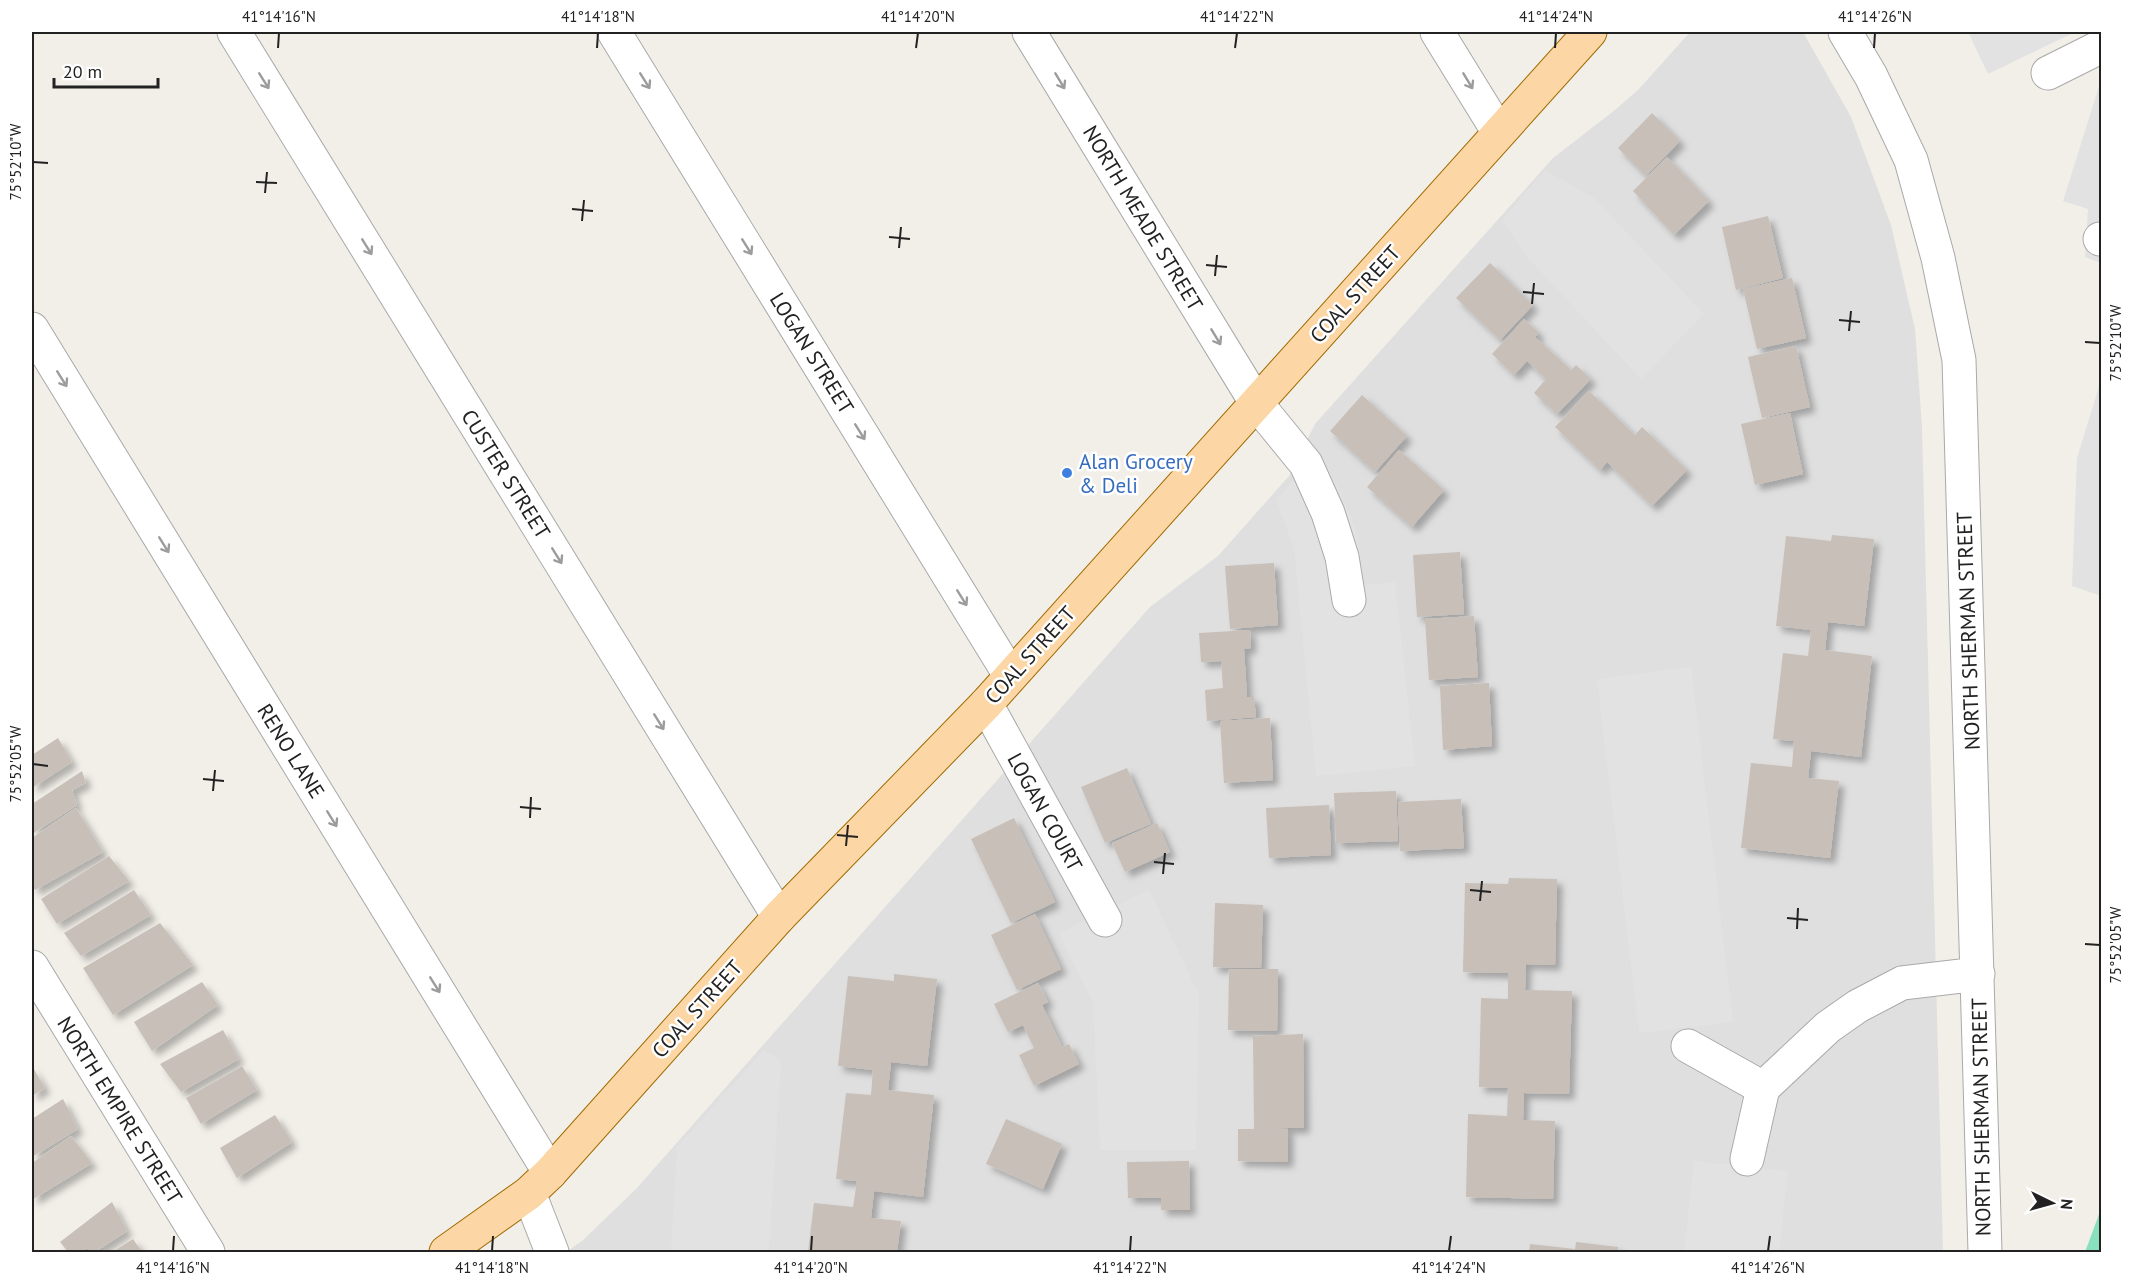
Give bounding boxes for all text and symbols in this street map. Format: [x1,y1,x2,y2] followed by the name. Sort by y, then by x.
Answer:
[242,7,316,26] text: 41°14'16"N
[561,7,635,26] text: 41°14'18"N
[881,7,955,26] text: 41°14'20"N
[1200,7,1274,26] text: 41°14'22"N
[1519,7,1593,26] text: 41°14'24"N
[1838,7,1912,26] text: 41°14'26"N
[54,51,158,89] scale bar
[63,60,102,83] text: 20 m
[259,72,271,89] one-way arrow
[639,72,651,89] one-way arrow
[1054,72,1066,89] one-way arrow
[1462,72,1474,89] one-way arrow
[1077,120,1209,316] street label: NORTH MEADE STREET
[6,123,25,200] text: 75°52'10"W
[361,238,373,255] one-way arrow
[740,239,753,256] one-way arrow
[1304,239,1406,349] street label: COAL STREET
[764,287,860,419] street label: LOGAN STREET
[2106,304,2125,381] text: 75°52'10"W
[1211,328,1223,345] one-way arrow
[57,370,69,387] one-way arrow
[456,404,557,544] street label: CUSTER STREET
[853,423,866,440] one-way arrow
[1079,448,1193,499] place label: Alan Grocery & Deli
[1060,466,1074,480] marker: Alan Grocery & Deli
[1950,511,1986,751] street label: NORTH SHERMAN STREET
[159,536,171,553] one-way arrow
[552,547,564,564] one-way arrow
[956,589,968,606] one-way arrow
[979,600,1081,710] street label: COAL STREET
[251,699,331,803] street label: RENO LANE
[654,713,666,730] one-way arrow
[6,725,25,802] text: 75°52'05"W
[1001,748,1089,876] street label: LOGAN COURT
[327,810,339,827] one-way arrow
[2106,906,2125,983] text: 75°52'05"W
[646,954,748,1064] street label: COAL STREET
[429,976,441,993] one-way arrow
[1965,997,1997,1236] street label: NORTH SHERMAN STREET
[51,1011,189,1209] street label: NORTH EMPIRE STREET
[2022,1173,2082,1233] north arrow
[2057,1198,2077,1210] text: N
[136,1258,210,1277] text: 41°14'16"N
[455,1258,529,1277] text: 41°14'18"N
[774,1258,848,1277] text: 41°14'20"N
[1093,1258,1167,1277] text: 41°14'22"N
[1412,1258,1486,1277] text: 41°14'24"N
[1731,1258,1805,1277] text: 41°14'26"N

